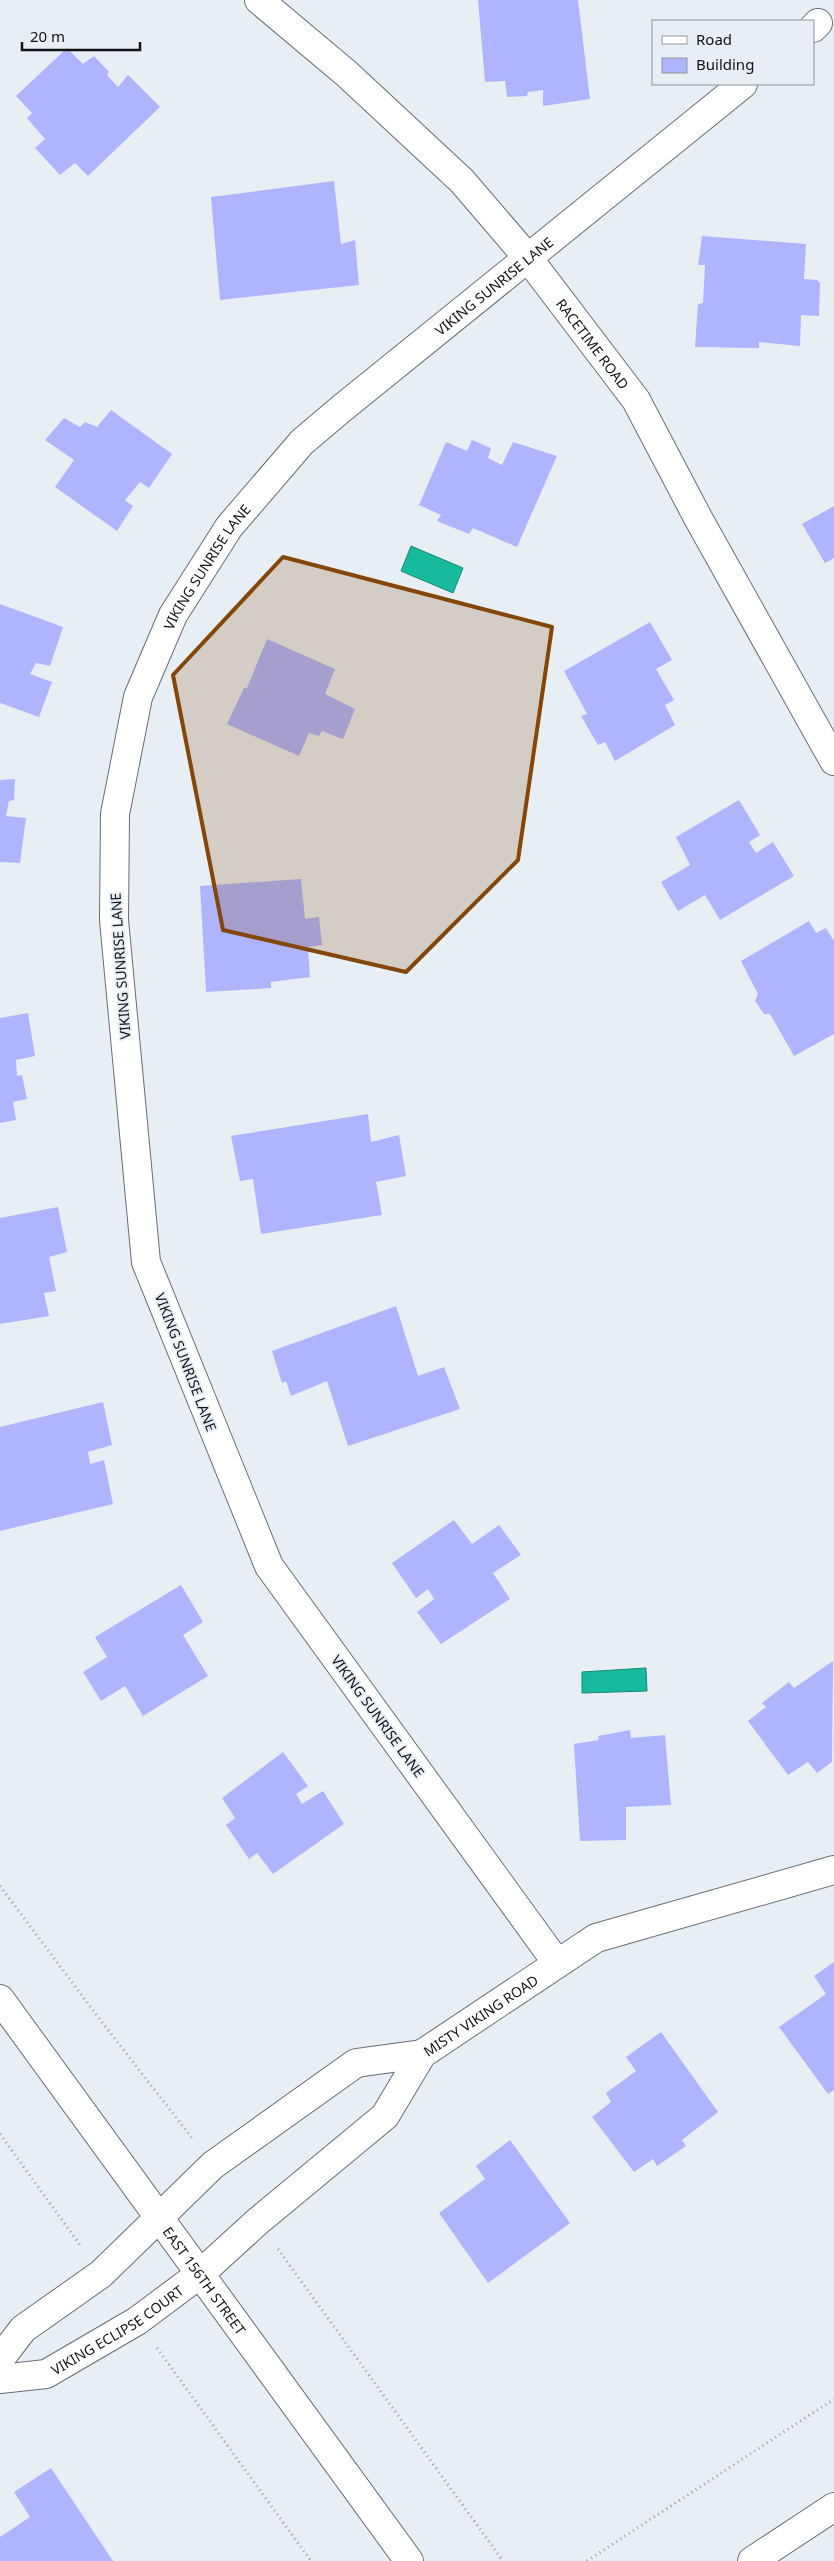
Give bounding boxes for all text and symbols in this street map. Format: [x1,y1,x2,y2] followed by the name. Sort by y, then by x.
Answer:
[22,20,140,52] scale bar
[652,20,814,85] legend
[30,26,65,46] text: 20 m
[696,29,732,49] text: Road
[696,54,754,74] text: Building
[431,232,557,339] street label: VIKING SUNRISE LANE
[552,294,634,393] street label: RACETIME ROAD
[158,500,254,632] street label: VIKING SUNRISE LANE
[105,892,135,1040] street label: VIKING SUNRISE LANE
[151,1290,221,1434] street label: VIKING SUNRISE LANE
[327,1651,429,1781] street label: VIKING SUNRISE LANE
[419,1970,542,2060] street label: MISTY VIKING ROAD
[159,2223,251,2338] street label: EAST 156TH STREET
[47,2280,187,2379] street label: VIKING ECLIPSE COURT

